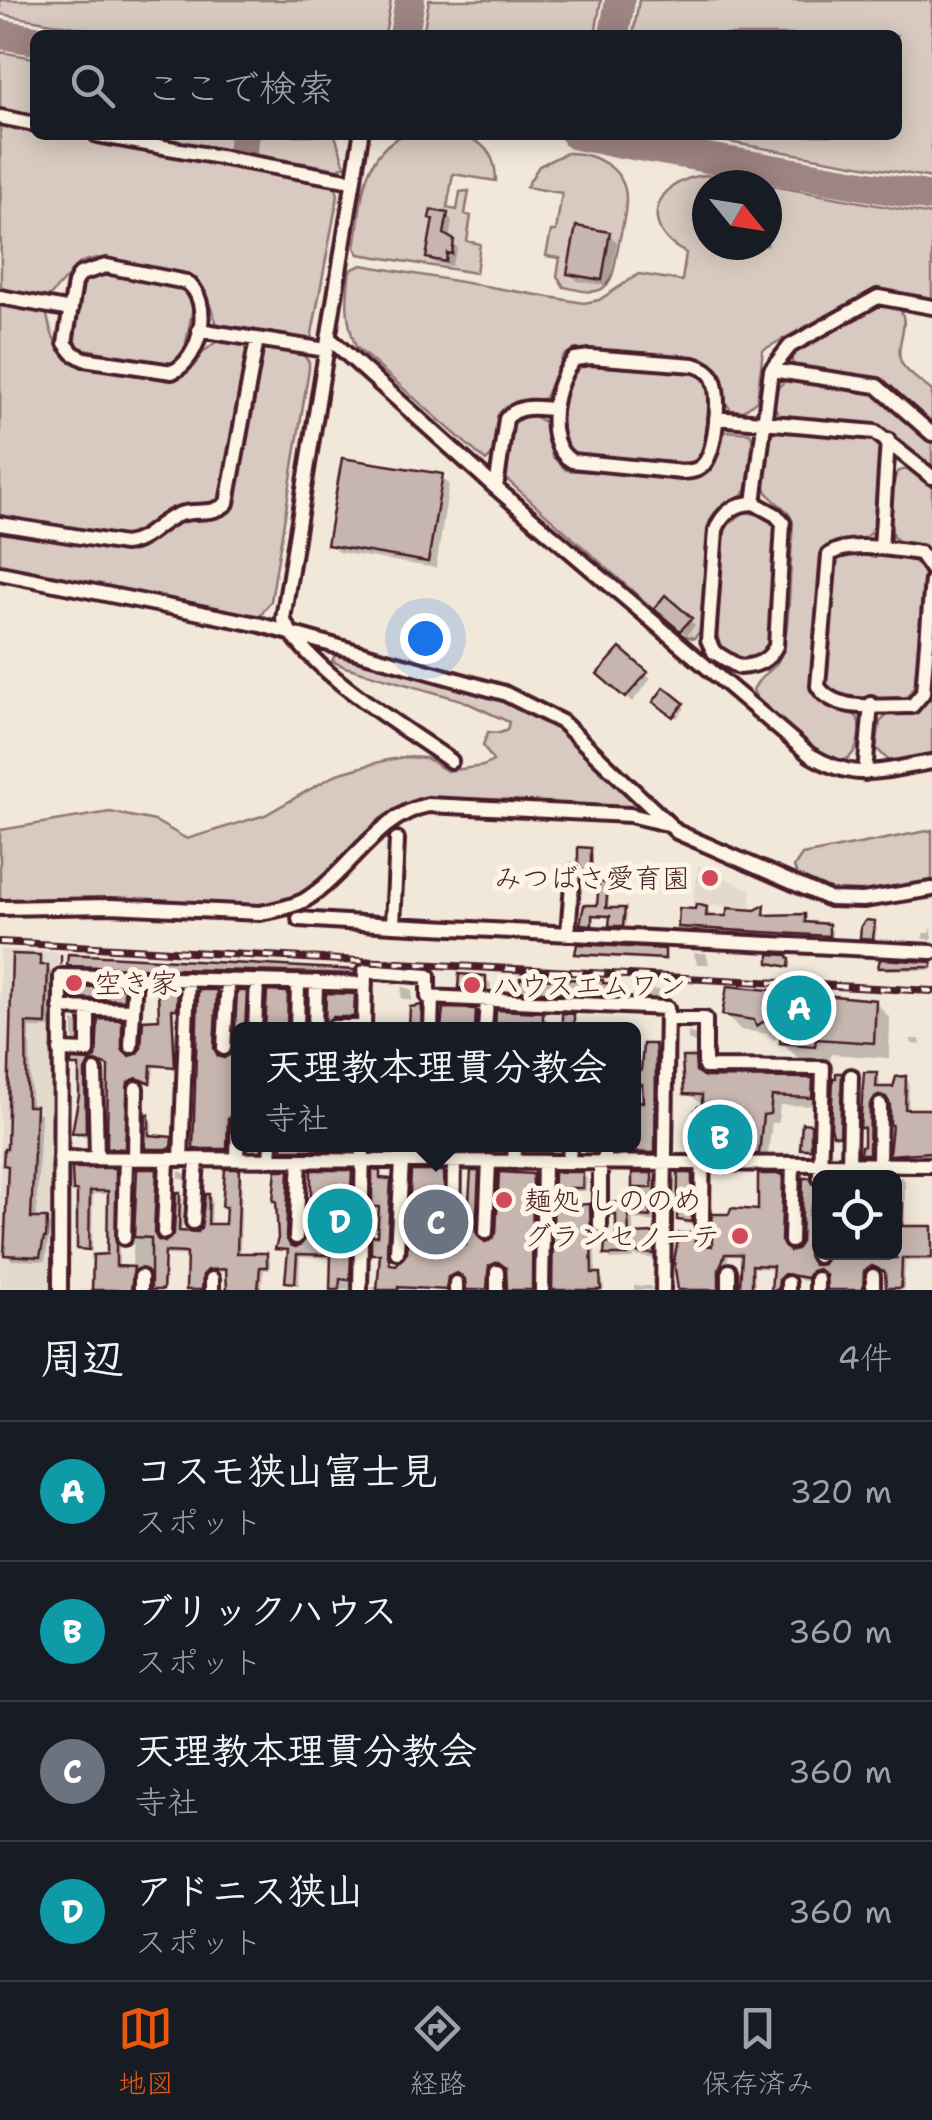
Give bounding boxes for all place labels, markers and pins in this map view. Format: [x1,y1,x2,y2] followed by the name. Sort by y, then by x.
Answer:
[494,859,690,897] place label: みつばさ愛育園
[699,867,721,889] marker: みつばさ愛育園
[94,964,178,1002] place label: 空き家
[492,966,686,1004] place label: ハウスエムワン
[766,970,832,1046] pin: A
[63,972,85,994] marker: 空き家
[461,974,483,996] marker: ハウスエムワン
[688,1100,752,1174] pin: B
[524,1181,702,1219] place label: 麺処 しののめ
[308,1184,372,1258] pin: D
[404,1184,468,1260] pin: C
[493,1189,515,1211] marker: 麺処 しののめ
[523,1217,720,1255] place label: グランセノーテ
[729,1225,751,1247] marker: グランセノーテ

